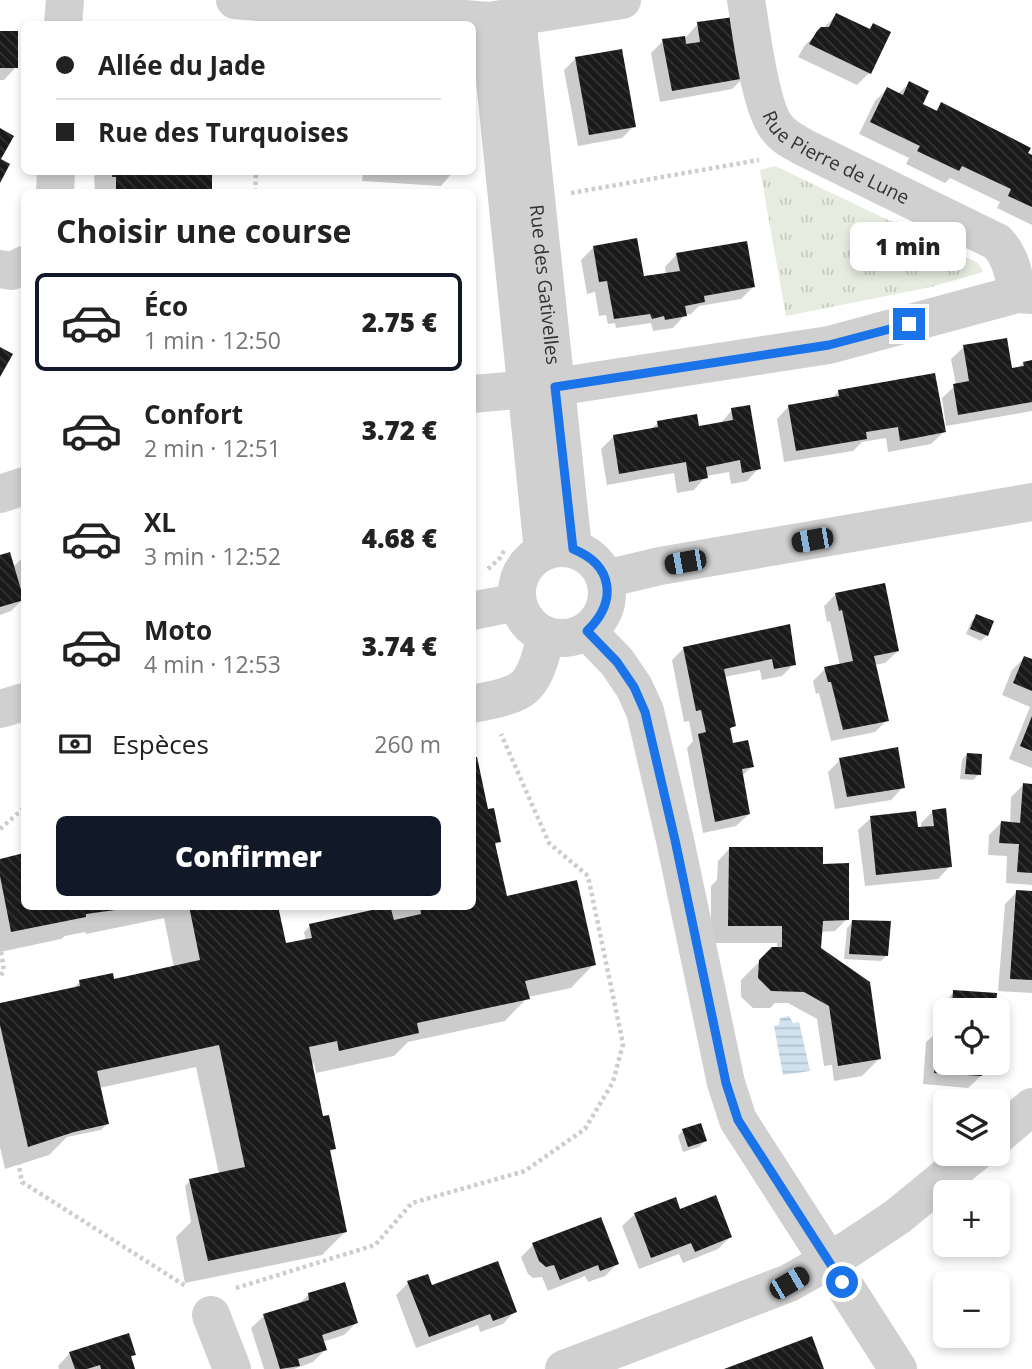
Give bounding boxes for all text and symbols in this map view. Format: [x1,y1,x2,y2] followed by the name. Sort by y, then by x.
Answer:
[98,47,266,83] text: Allée du Jade
[756,106,914,210] street label: Rue Pierre de Lune
[98,114,349,150] text: Rue des Turquoises
[524,203,566,366] street label: Rue des Gativelles
[56,209,351,252] text: Choisir une course
[851,222,967,272] callout: 1 min
[875,230,941,262] text: 1 min
[144,288,188,324] text: Éco
[60,291,123,354] icon: car
[362,304,437,340] text: 2.75 €
[893,308,925,340] route end
[144,324,281,356] text: 1 min · 12:50
[144,396,243,432] text: Confort
[60,399,123,462] icon: car
[362,412,437,448] text: 3.72 €
[144,432,281,464] text: 2 min · 12:51
[144,504,176,540] text: XL
[60,507,123,570] icon: car
[362,520,437,556] text: 4.68 €
[790,526,835,554] car
[144,540,281,572] text: 3 min · 12:52
[663,548,708,576] car
[144,612,212,648] text: Moto
[60,615,123,678] icon: car
[362,628,437,664] text: 3.74 €
[144,648,281,680] text: 4 min · 12:53
[56,725,94,763] icon: cash
[112,726,209,762] text: Espèces
[374,728,441,760] text: 260 m
[56,816,441,896] button: Confirmer
[933,998,1010,1348] map controls
[933,998,1010,1075] button: locate
[933,1089,1010,1166] button: layers
[933,1180,1010,1257] button: +
[766,1263,813,1303] car
[826,1266,858,1298] route start
[933,1271,1010,1348] button: −

